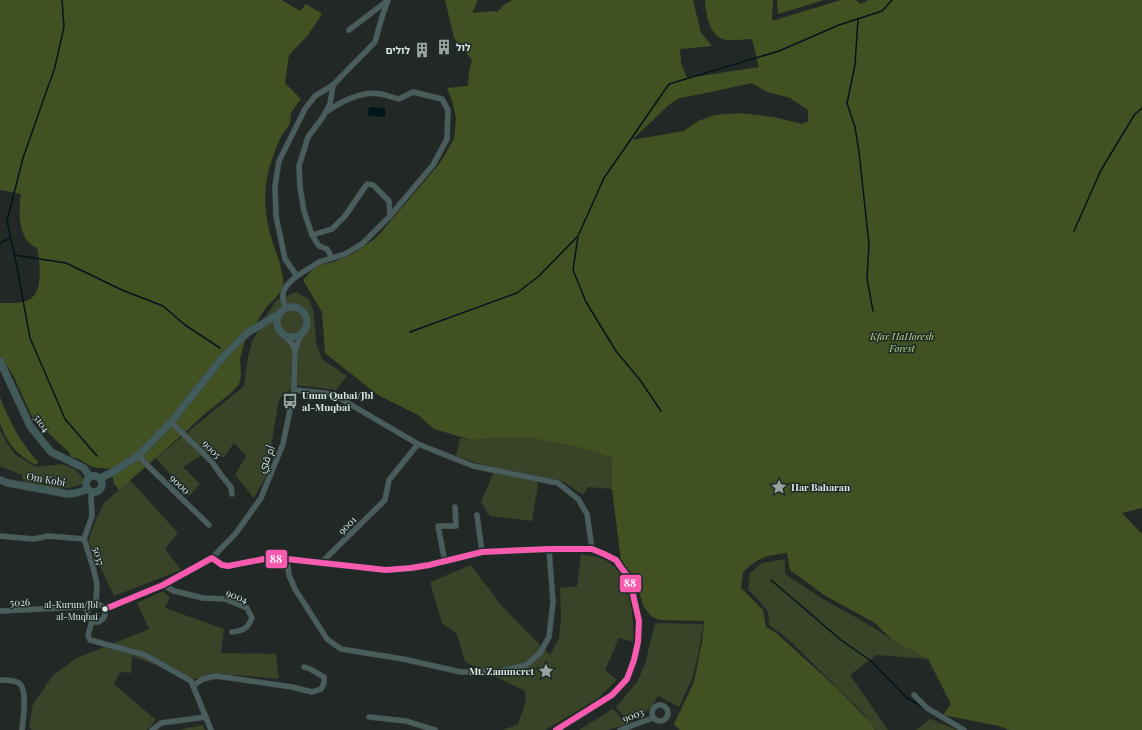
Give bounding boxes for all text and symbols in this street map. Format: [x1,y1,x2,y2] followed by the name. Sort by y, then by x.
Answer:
[435,38,453,56] building icon: לול
[456,40,471,54] place label: לול
[413,41,431,59] building icon: לולים
[385,43,410,57] place label: לולים
[869,329,934,355] park label: Kfar HaHoresh Forest
[302,388,373,414] place label: Umm Qubai/Jbl al-Muqbai
[281,392,299,410] bus stop icon: Umm Qubai/Jbl al-Muqbai
[31,411,53,435] street label: 5104
[200,436,224,462] street label: 9005
[254,443,279,475] street label: أم قبي
[25,469,67,489] street label: Om Kobi
[167,471,193,497] street label: 9000
[770,478,788,496] place icon: Har Baharan
[791,480,851,494] place label: Har Baharan
[335,512,360,537] street label: 9001
[90,545,108,567] street label: 5037
[265,549,288,569] line badge: 88
[270,551,282,566] text: 88
[619,574,642,593] line badge: 88
[624,575,636,590] text: 88
[224,586,250,607] street label: 9004
[10,595,30,609] street label: 5026
[44,598,98,622] place label: al-Kurum/Jbl al-Muqbai
[100,604,110,614] marker: al-Kurum/Jbl al-Muqbai
[537,662,555,680] place icon: Mt. Zammeret
[469,664,534,678] place label: Mt. Zammeret
[620,704,646,725] street label: 9003

